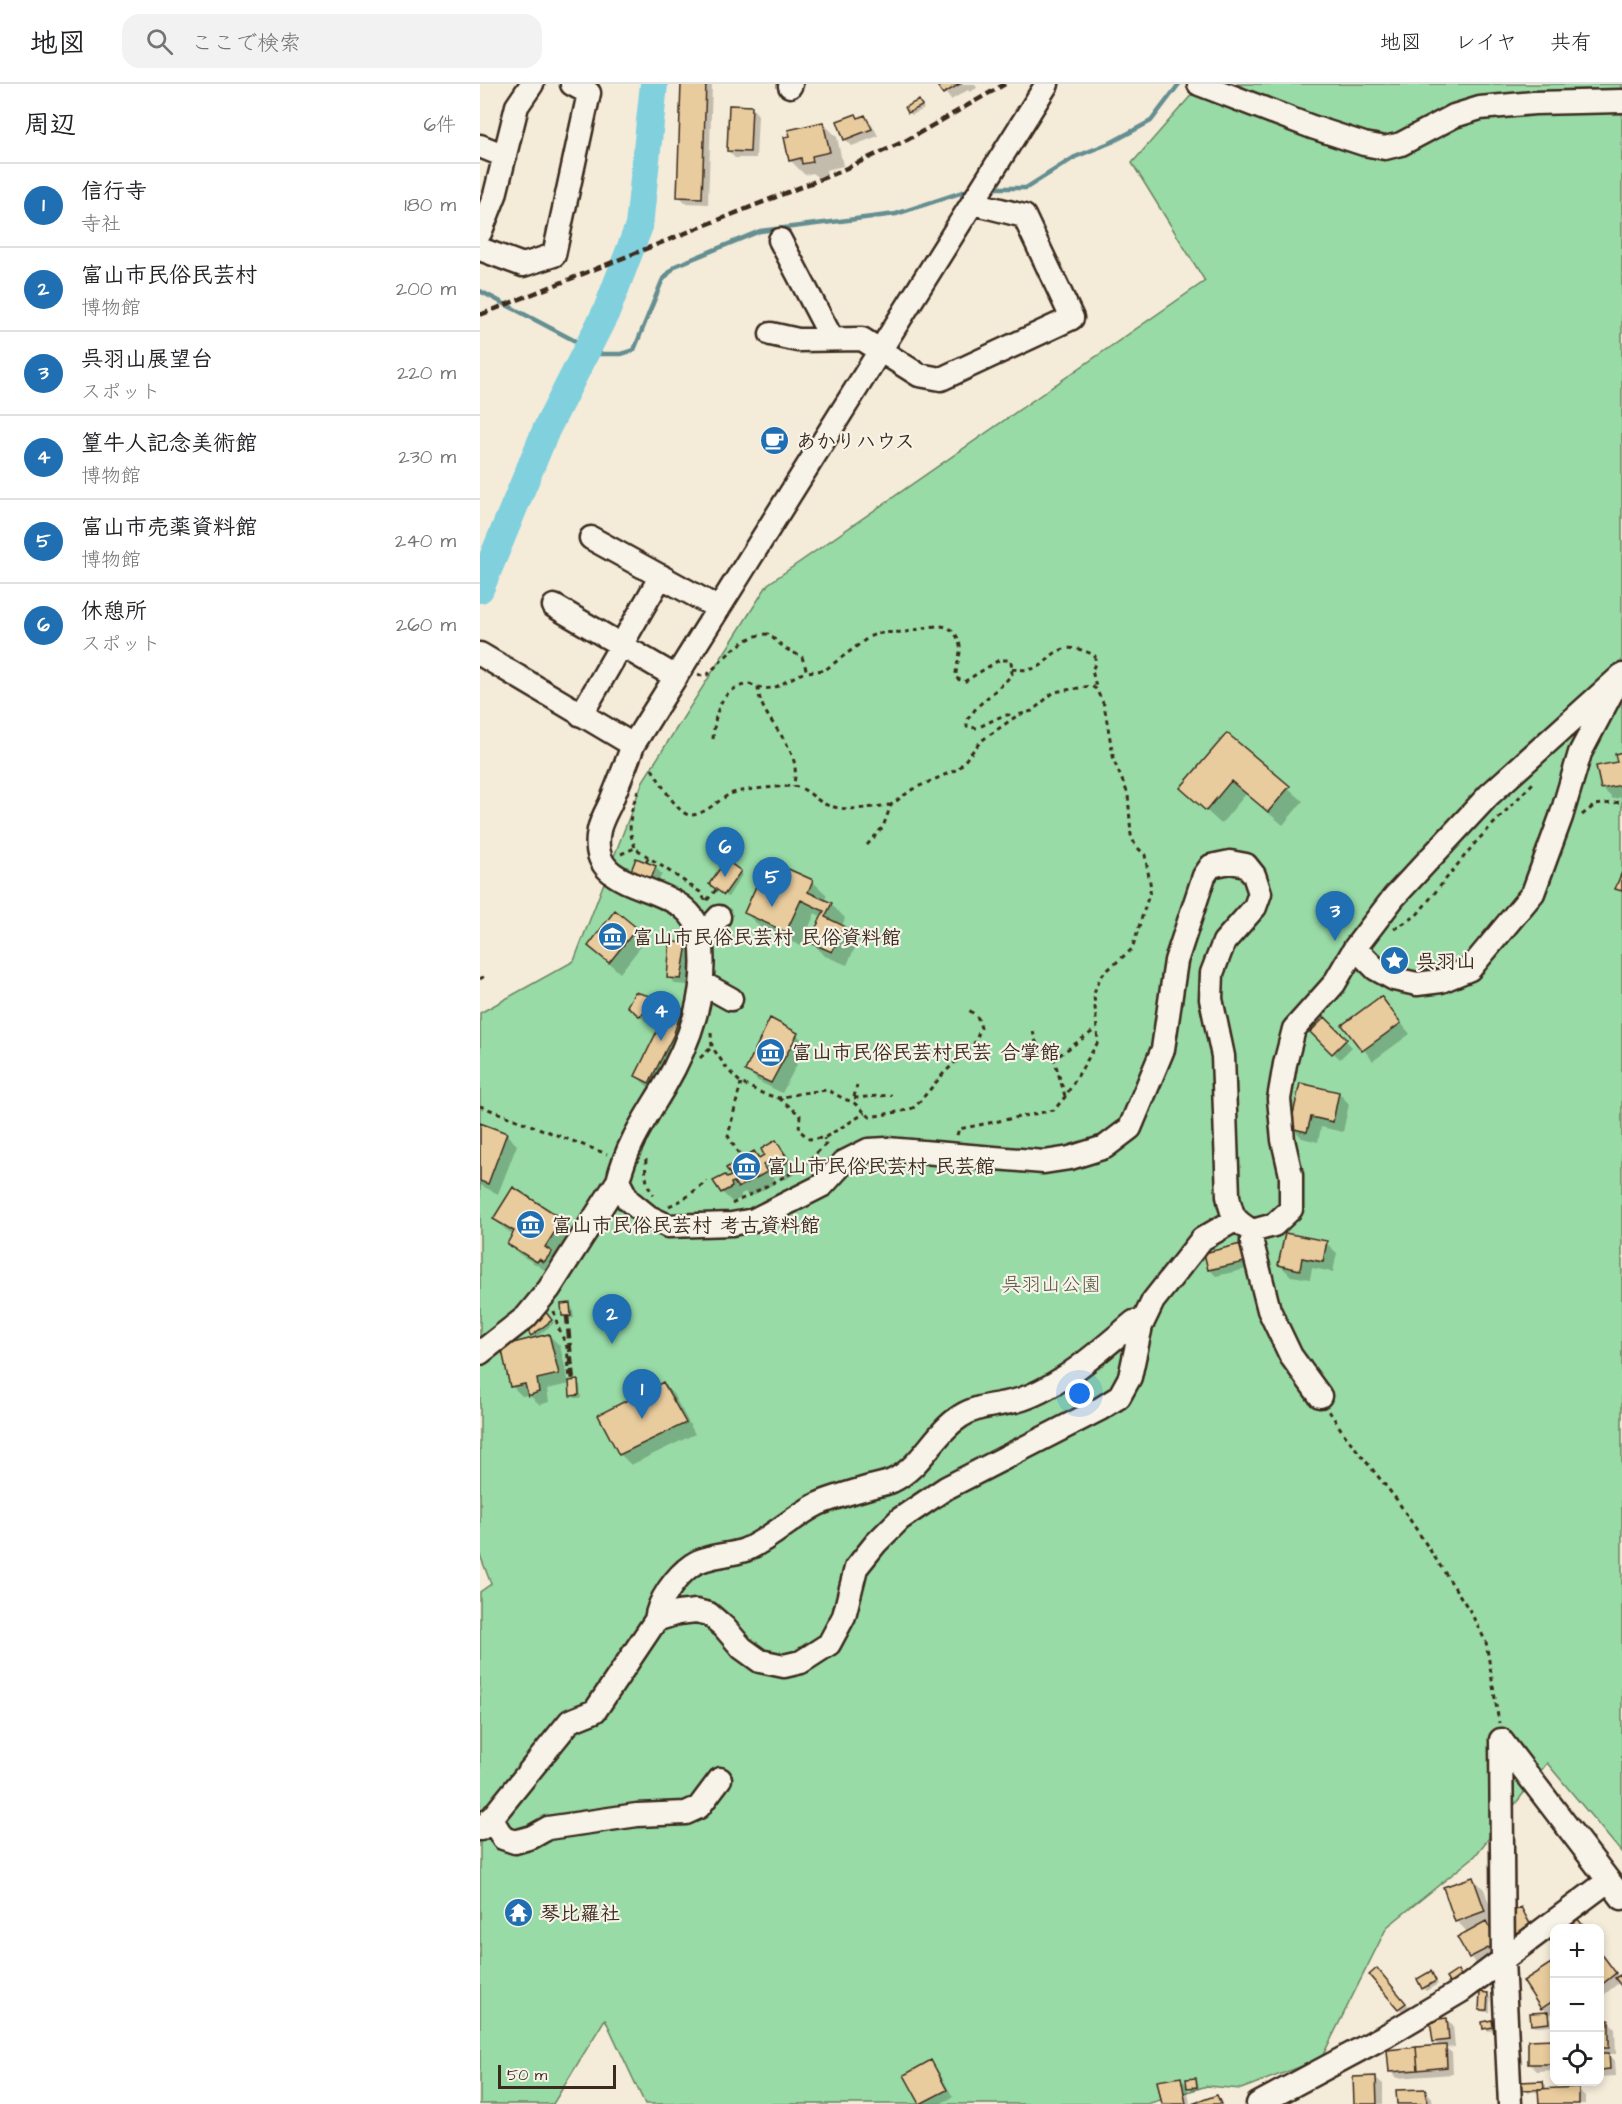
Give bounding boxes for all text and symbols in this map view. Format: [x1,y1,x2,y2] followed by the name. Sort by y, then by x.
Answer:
[122,14,542,68] search box
[30,24,86,63] text: 地図
[143,25,176,58] icon: search
[191,28,301,59] text: ここで検索
[1380,28,1422,57] text: 地図
[1455,28,1517,57] text: レイヤ
[1550,28,1592,57] text: 共有
[24,107,76,143] text: 周辺
[423,111,456,139] text: 6件
[81,176,147,207] text: 信行寺
[42,191,45,219] text: 1
[404,191,456,219] text: 180 m
[81,210,121,238] text: 寺社
[81,260,257,291] text: 富山市民俗民芸村
[38,275,49,303] text: 2
[396,275,456,303] text: 200 m
[81,294,141,322] text: 博物館
[81,344,213,375] text: 呉羽山展望台
[38,359,49,387] text: 3
[397,359,456,387] text: 220 m
[81,378,161,406] text: スポット
[759,425,791,457] cafe icon: あかりハウス
[81,428,257,459] text: 篁牛人記念美術館
[796,428,915,456] place label: あかりハウス
[37,443,50,471] text: 4
[398,443,456,471] text: 230 m
[81,462,141,490] text: 博物館
[81,512,257,543] text: 富山市売薬資料館
[36,527,51,555] text: 5
[395,527,456,555] text: 240 m
[81,546,141,574] text: 博物館
[81,596,147,627] text: 休憩所
[37,611,50,639] text: 6
[396,611,456,639] text: 260 m
[81,630,161,658] text: スポット
[706,828,744,877] pin: 6
[752,858,792,907] pin: 5
[1316,892,1354,941] pin: 3
[596,921,628,953] museum icon: 富山市民俗民芸村 民俗資料館
[633,924,901,952] place label: 富山市民俗民芸村 民俗資料館
[1379,945,1411,977] place icon: 呉羽山
[1416,948,1476,976] place label: 呉羽山
[642,992,681,1041] pin: 4
[755,1036,787,1068] museum icon: 富山市民俗民芸村民芸 合掌館
[792,1039,1060,1067] place label: 富山市民俗民芸村民芸 合掌館
[730,1150,762,1182] museum icon: 富山市民俗民芸村 民芸館
[767,1153,995,1181] place label: 富山市民俗民芸村 民芸館
[515,1209,547,1241] museum icon: 富山市民俗民芸村 考古資料館
[552,1212,820,1240] place label: 富山市民俗民芸村 考古資料館
[1001,1271,1101,1299] park label: 呉羽山公園
[592,1294,632,1344] pin: 2
[622,1370,662,1419] pin: 1
[1065,1379,1094,1408] your location
[503,1897,535,1929] temple icon: 琴比羅社
[540,1900,620,1928] place label: 琴比羅社
[1550,1924,1604,2086] map controls
[1550,1924,1604,1978] button: +
[1550,1978,1604,2032] button: −
[1550,2032,1604,2086] button: locate
[498,2062,616,2090] scale bar
[507,2064,547,2086] text: 50 m

